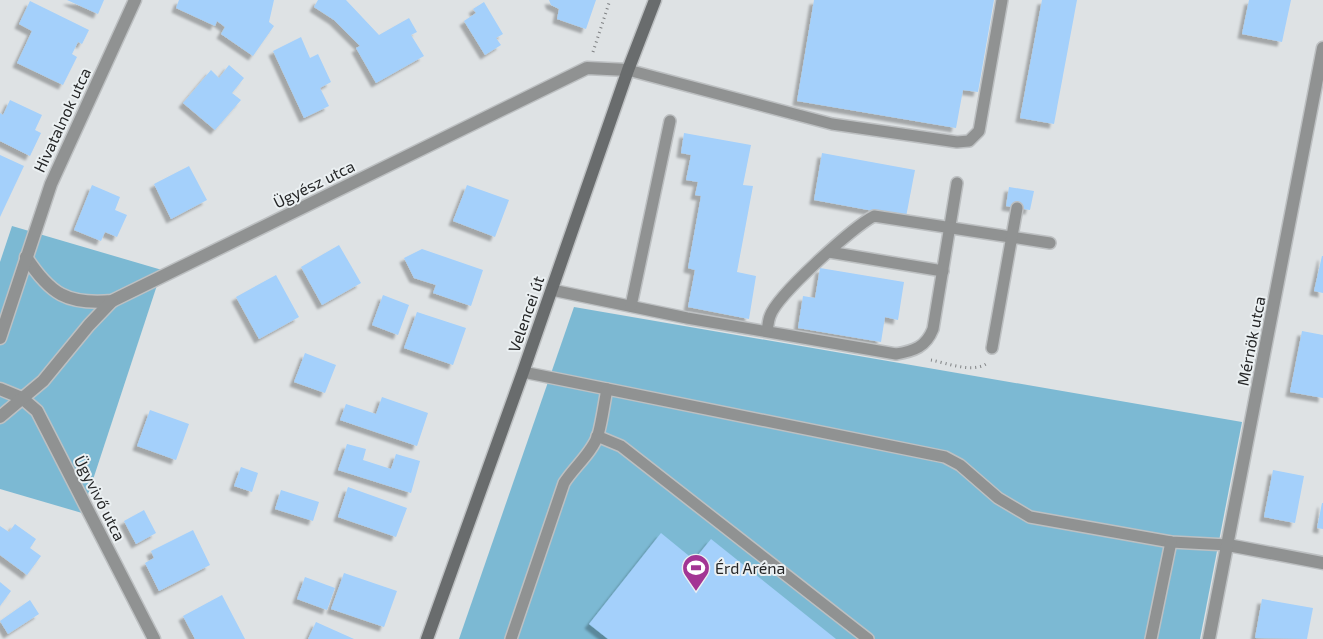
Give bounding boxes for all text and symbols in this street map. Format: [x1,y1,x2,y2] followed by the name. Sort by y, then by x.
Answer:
[29,64,94,175] street label: Hivatalnok utca
[270,156,358,211] street label: Ügyész utca
[504,273,547,354] street label: Velencei út
[1233,295,1268,387] street label: Mérnök utca
[71,452,130,544] street label: Ügyvivő utca
[681,553,711,592] sports icon: Érd Aréna
[715,558,785,577] place label: Érd Aréna

